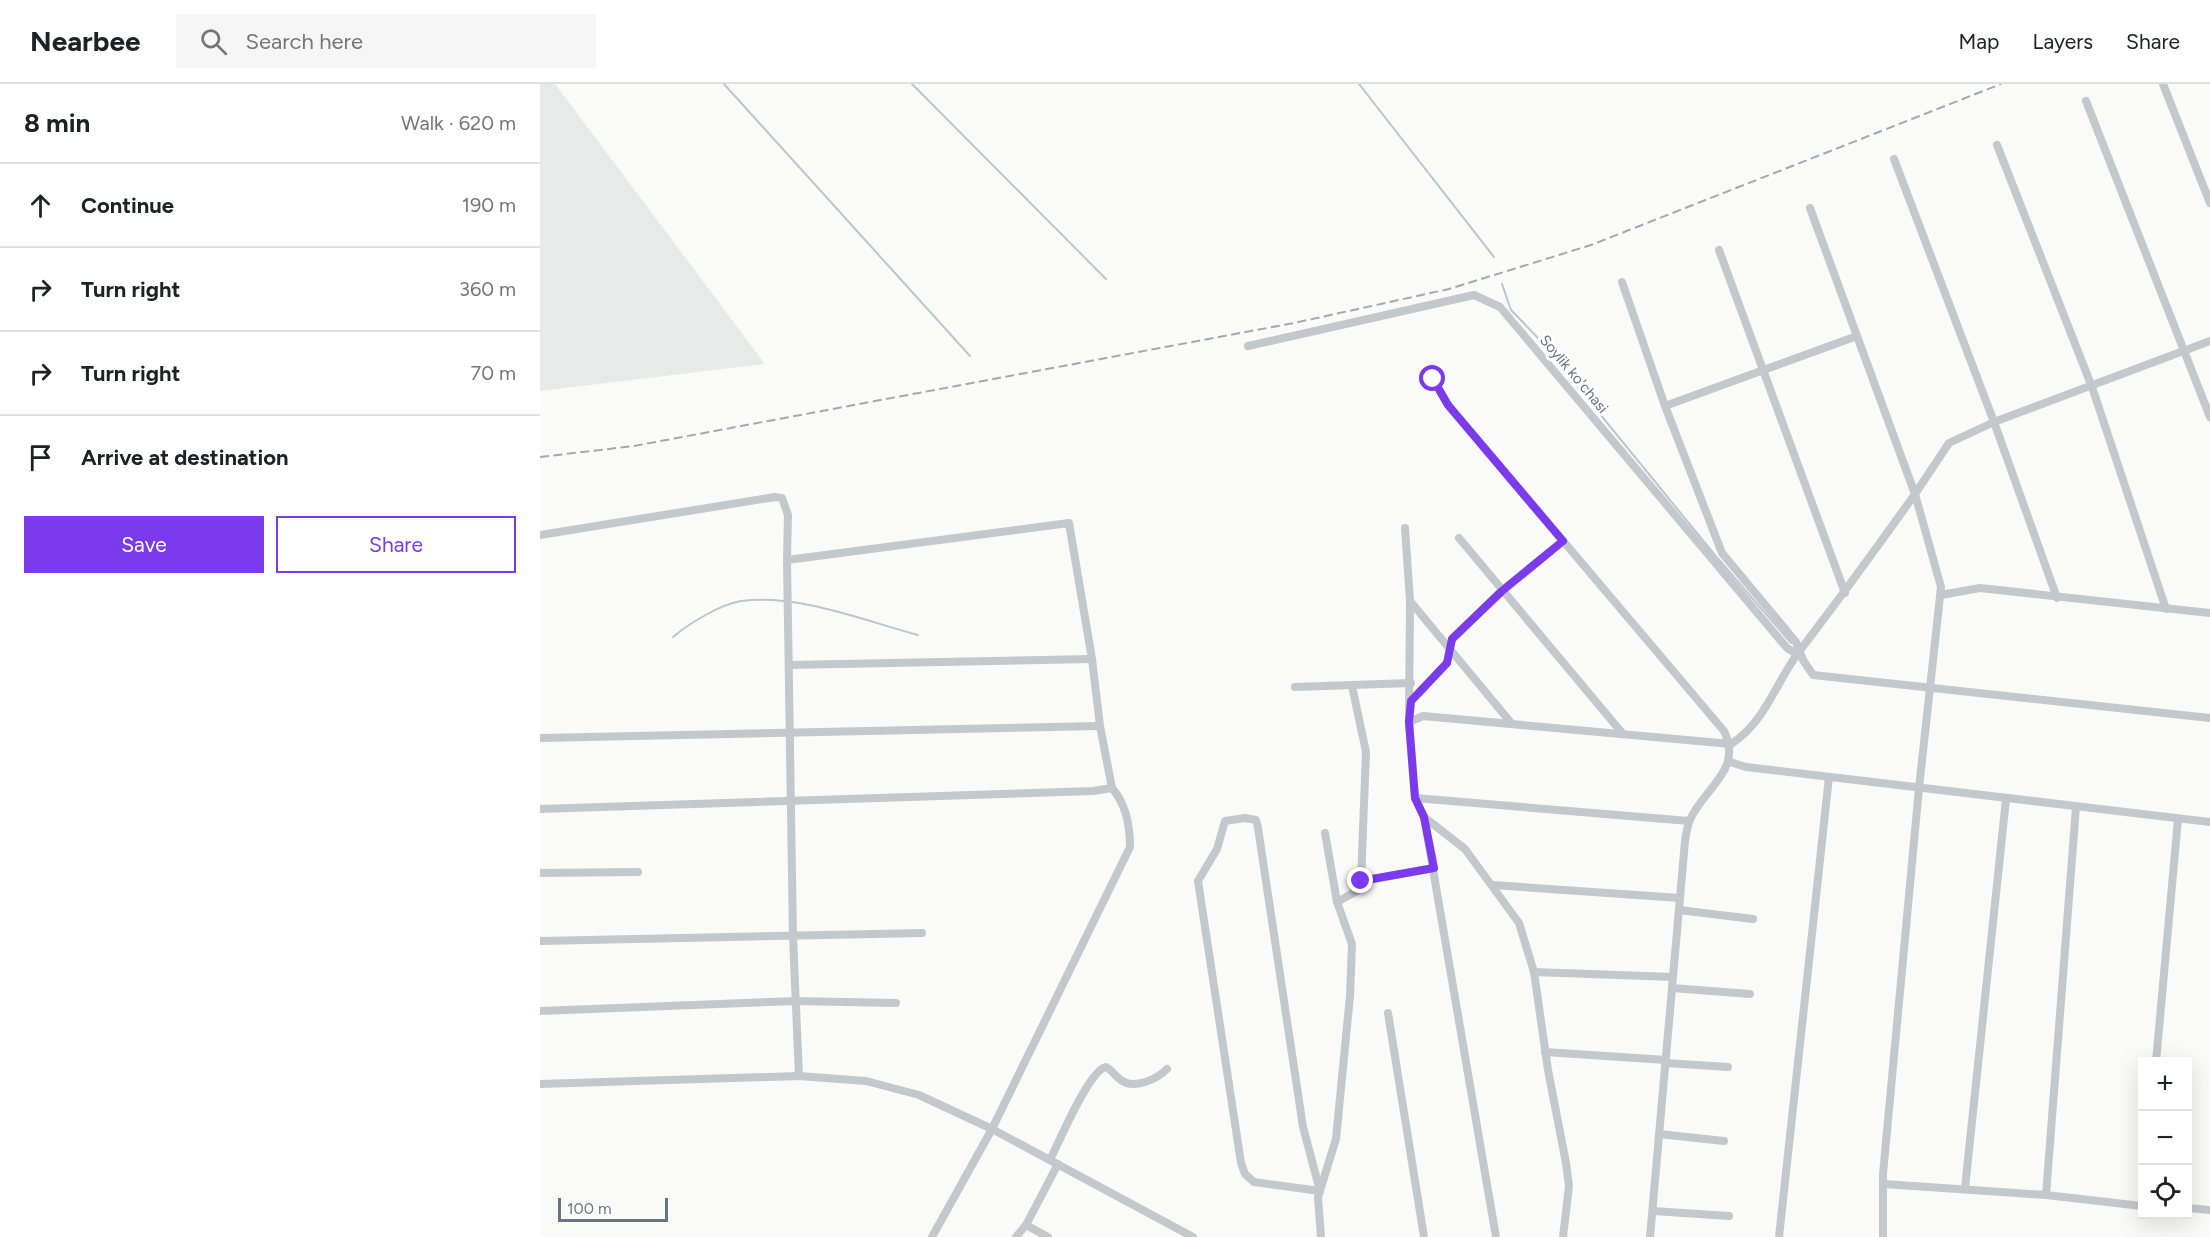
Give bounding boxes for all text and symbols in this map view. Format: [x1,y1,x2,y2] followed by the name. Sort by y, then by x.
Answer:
[176,14,596,68] search box
[30,24,140,58] text: Nearbee
[197,25,230,58] icon: search
[245,28,363,55] text: Search here
[1959,29,1999,54] text: Map
[2032,29,2093,54] text: Layers
[2126,29,2180,54] text: Share
[24,107,90,139] text: 8 min
[401,111,516,135] text: Walk · 620 m
[24,189,57,222] icon: ahead
[81,192,174,219] text: Continue
[462,193,516,217] text: 190 m
[24,273,57,306] icon: right
[81,276,180,303] text: Turn right
[459,277,516,301] text: 360 m
[1536,331,1612,417] street label: Soylik ko'chasi
[24,357,57,390] icon: right
[81,360,180,387] text: Turn right
[470,361,516,385] text: 70 m
[1419,365,1445,391] route start
[24,441,57,474] icon: arrive
[81,444,289,471] text: Arrive at destination
[24,516,264,573] button: Save
[276,516,516,573] button: Share
[1347,867,1373,893] route end
[2138,1057,2192,1219] map controls
[2138,1057,2192,1111] button: +
[2138,1111,2192,1165] button: −
[2138,1165,2192,1219] button: locate
[558,1195,668,1222] scale bar
[567,1199,612,1218] text: 100 m

